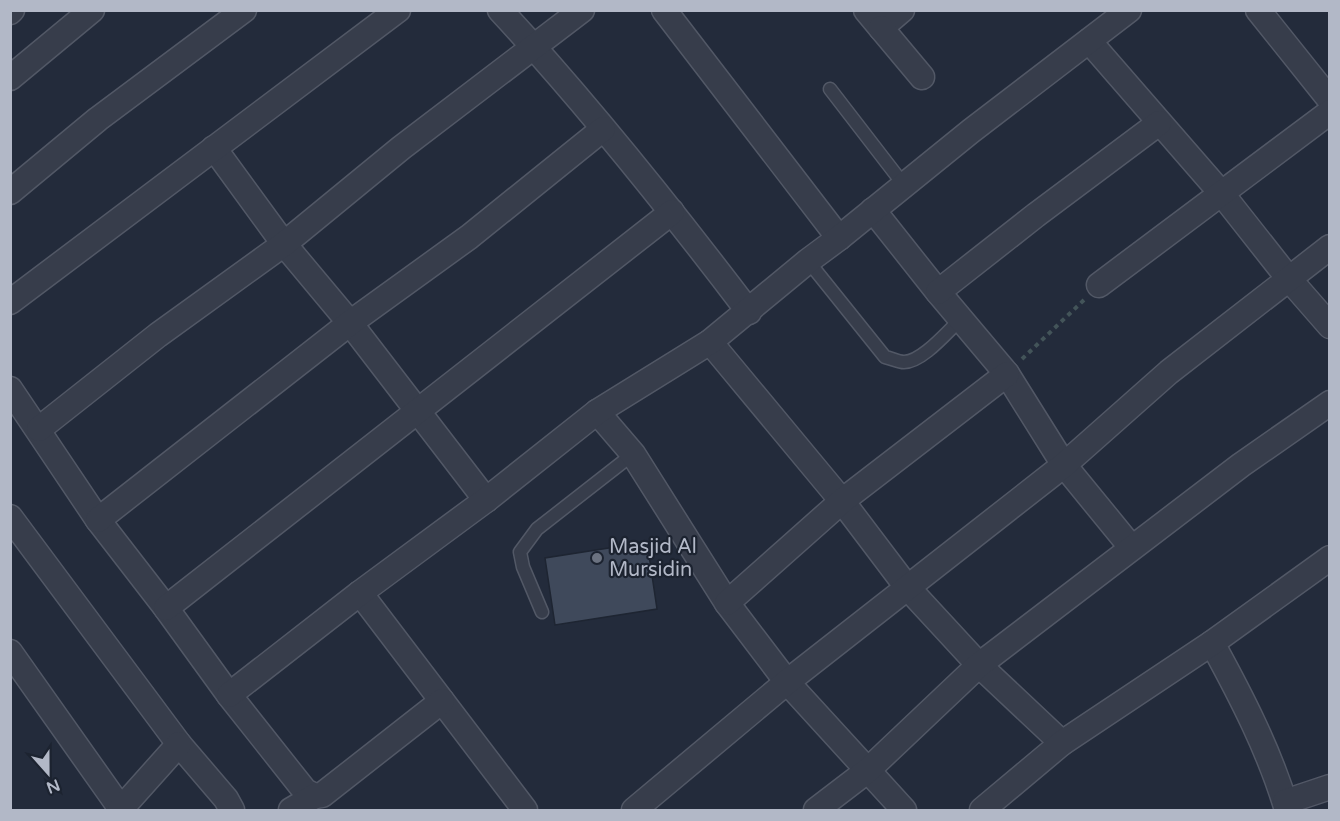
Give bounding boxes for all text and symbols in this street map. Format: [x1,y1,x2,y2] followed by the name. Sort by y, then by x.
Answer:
[609,535,697,582] place label: Masjid Al Mursidin
[590,551,604,565] marker: Masjid Al Mursidin
[18,743,78,803] north arrow
[43,774,63,798] text: N

